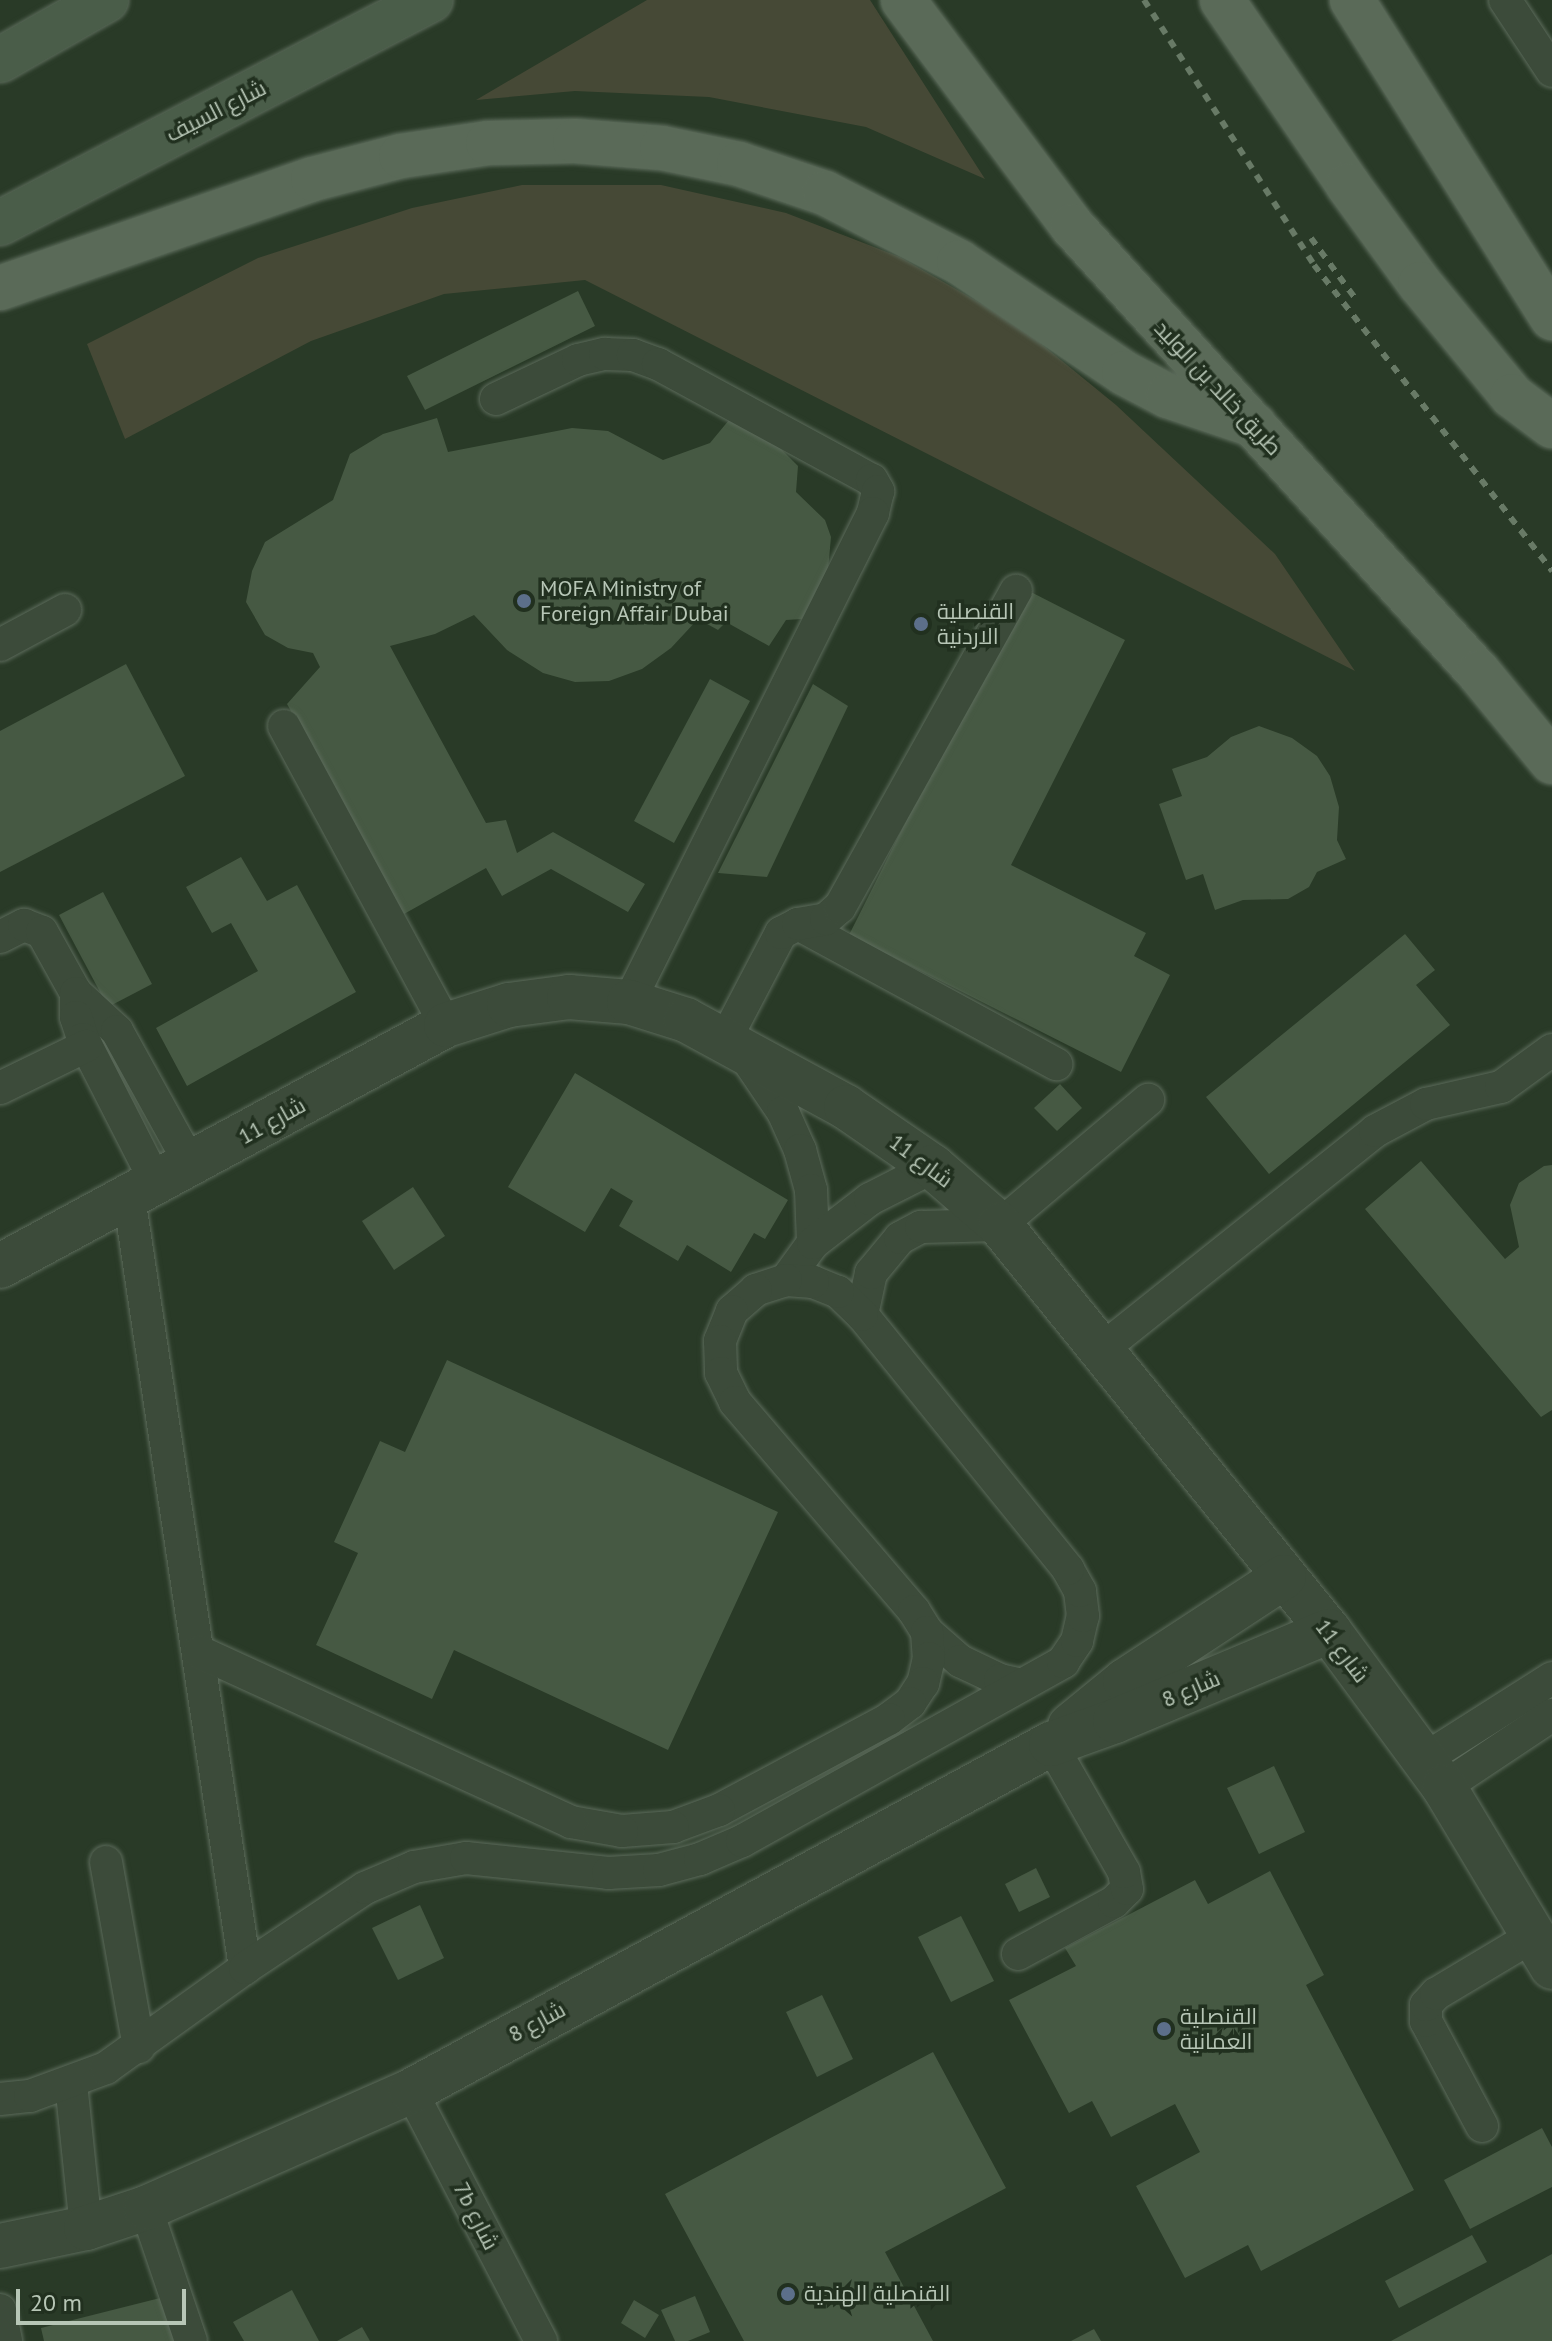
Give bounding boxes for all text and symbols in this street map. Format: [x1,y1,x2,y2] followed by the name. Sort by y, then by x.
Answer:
[161,74,271,148] street label: شارع السيف
[1149,315,1287,461] street label: طريق خالد بن الوليد
[540,575,729,626] place label: MOFA Ministry of Foreign Affair Dubai
[515,592,533,610] marker: MOFA Ministry of Foreign Affair Dubai
[937,598,1014,650] place label: القنصلية الاردنية
[912,615,930,633] marker: القنصلية الاردنية
[234,1092,310,1150] street label: شارع 11
[884,1129,958,1193] street label: شارع 11
[1310,1614,1374,1688] street label: شارع 11
[1158,1665,1224,1713] street label: شارع 8
[504,1996,570,2048] street label: شارع 8
[1180,2003,1257,2054] place label: القنصلية العمانية
[1155,2020,1173,2038] marker: القنصلية العمانية
[448,2178,504,2254] street label: 7b شارع
[20,2273,190,2323] scale bar
[804,2281,950,2307] place label: القنصلية الهندية
[779,2285,797,2303] marker: القنصلية الهندية
[30,2287,82,2318] text: 20 m

